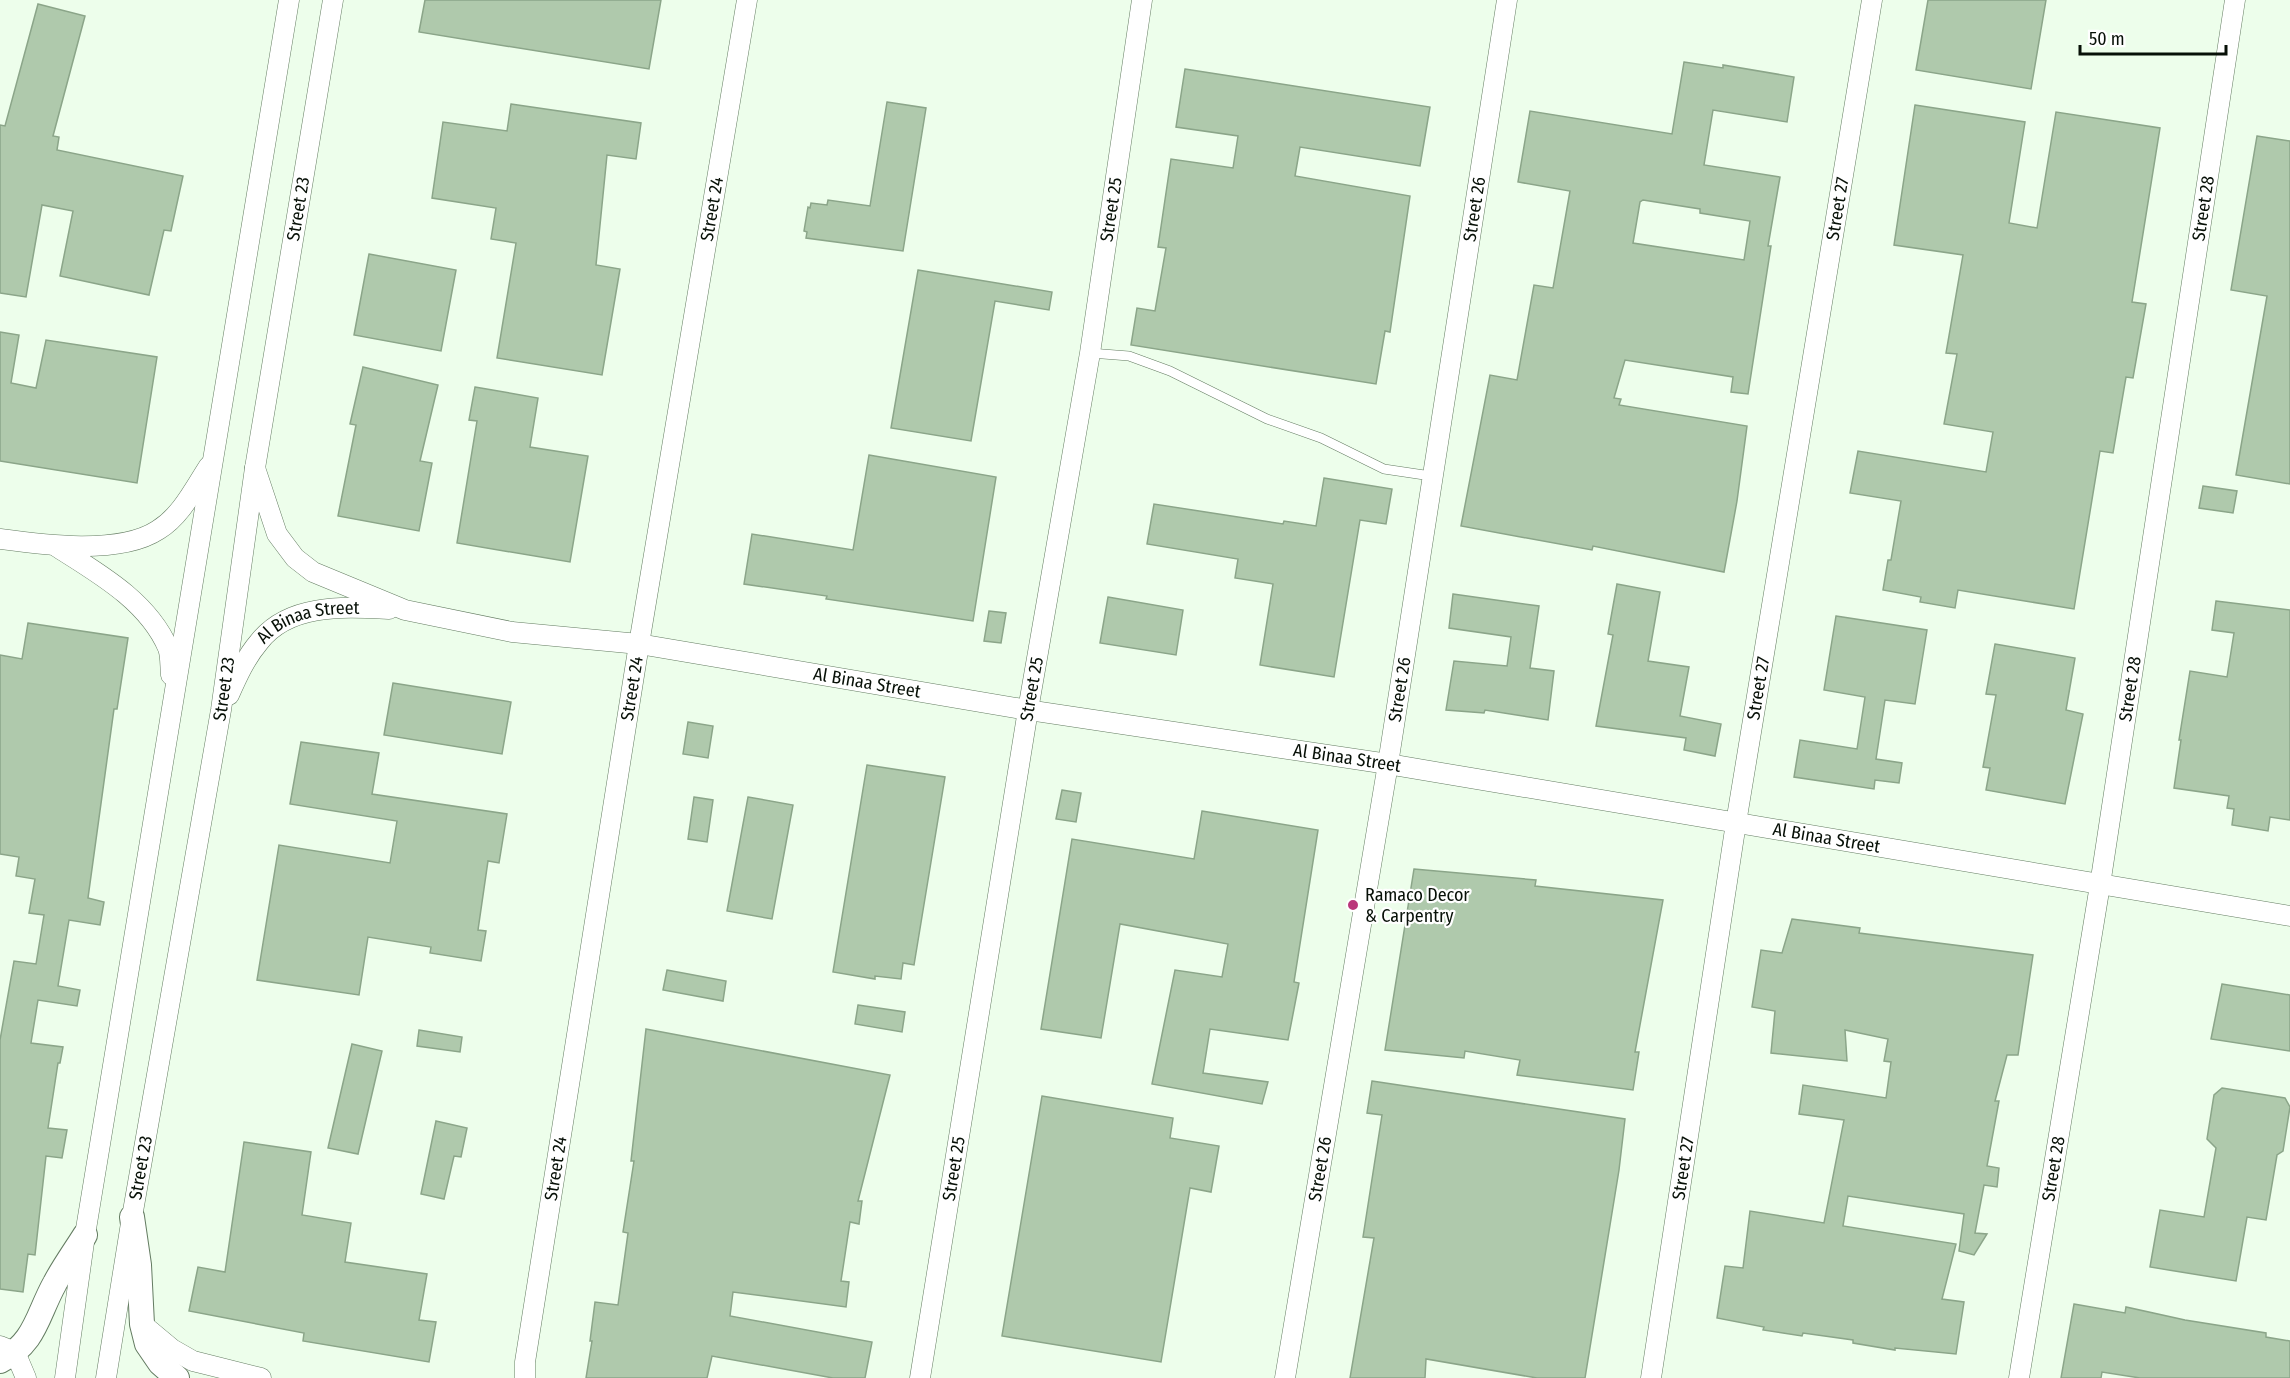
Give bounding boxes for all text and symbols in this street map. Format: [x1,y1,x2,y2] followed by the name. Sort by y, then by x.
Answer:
[2080,18,2226,56] scale bar
[2089,28,2125,50] text: 50 m
[2187,174,2219,242] street label: Street 28
[282,175,314,242] street label: Street 23
[696,175,728,243] street label: Street 24
[1459,175,1490,243] street label: Street 26
[1096,176,1127,243] street label: Street 25
[1821,176,1854,242] street label: Street 27
[252,597,360,648] street label: Al Binaa Street
[616,654,648,722] street label: Street 24
[1015,655,1048,723] street label: Street 25
[1384,655,1416,723] street label: Street 26
[1742,655,1774,721] street label: Street 27
[2114,655,2146,723] street label: Street 28
[208,656,239,723] street label: Street 23
[812,663,922,703] street label: Al Binaa Street
[1292,739,1403,777] street label: Al Binaa Street
[1771,818,1882,858] street label: Al Binaa Street
[1365,884,1470,927] place label: Ramaco Decor & Carpentry
[1346,898,1360,912] marker: Ramaco Decor & Carpentry
[124,1134,157,1202] street label: Street 23
[540,1134,572,1202] street label: Street 24
[938,1135,970,1202] street label: Street 25
[1304,1135,1336,1203] street label: Street 26
[1667,1135,1699,1202] street label: Street 27
[2037,1135,2070,1203] street label: Street 28

